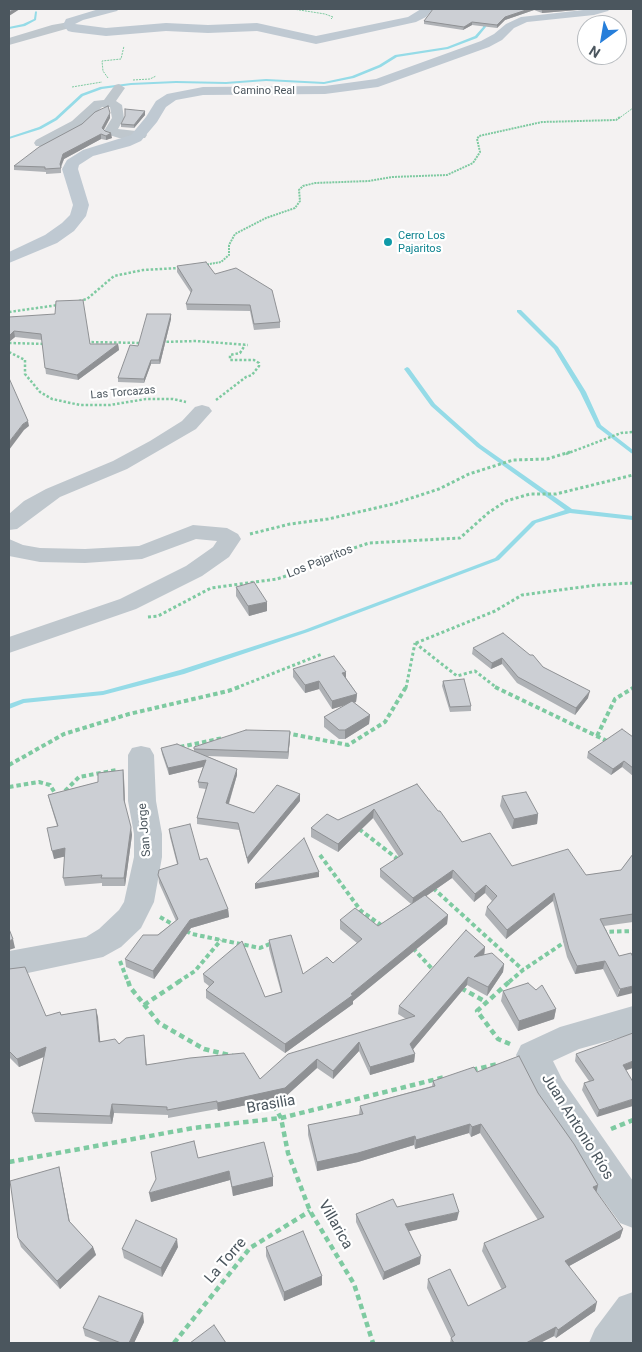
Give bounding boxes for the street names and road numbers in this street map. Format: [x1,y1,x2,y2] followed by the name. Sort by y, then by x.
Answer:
[233,84,295,98] street label: Camino Real
[90,384,156,402] street label: Las Torcazas
[285,542,355,582] street label: Los Pajaritos
[135,803,155,857] street label: San Jorge
[537,1071,617,1183] street label: Juan Antonio Ríos
[245,1092,297,1118] street label: Brasilia
[314,1197,356,1253] street label: Villarica
[201,1234,251,1288] street label: La Torre

